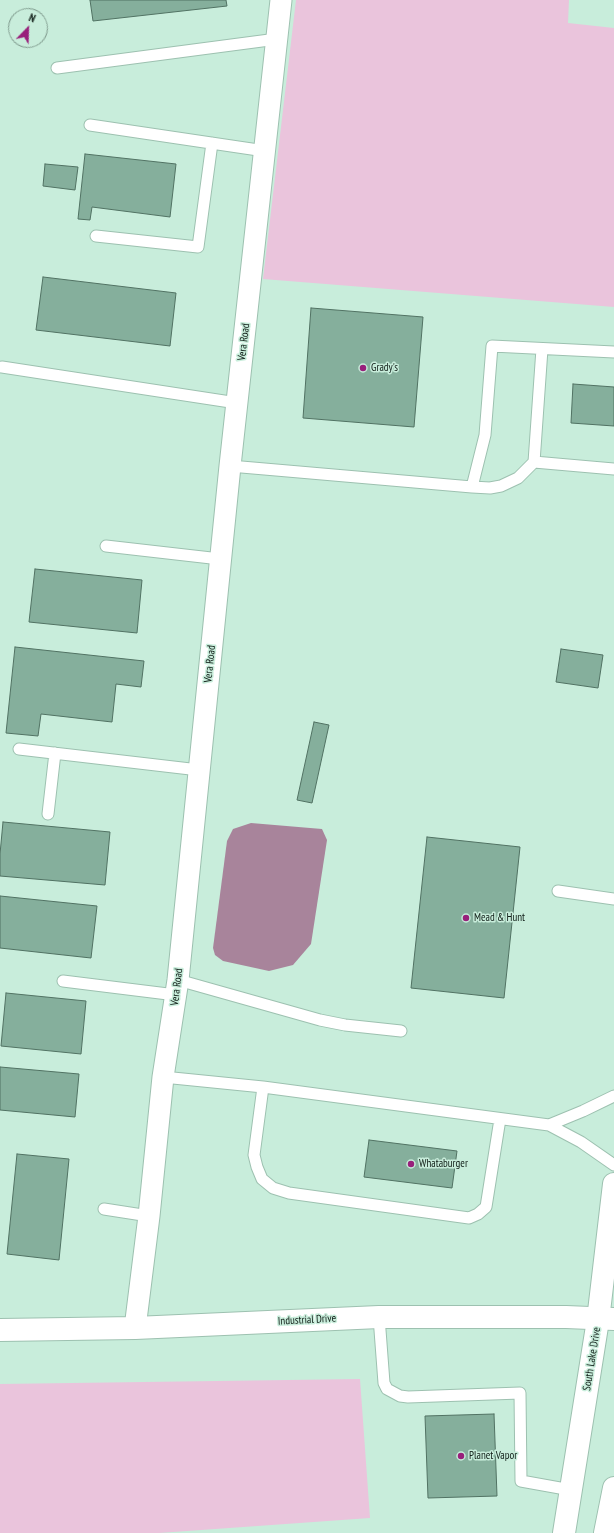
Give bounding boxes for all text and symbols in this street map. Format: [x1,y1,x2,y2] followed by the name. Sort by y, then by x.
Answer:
[8,8,48,48] north arrow
[27,10,38,25] text: N
[235,323,253,361] street label: Vera Road
[371,361,398,375] place label: Grady's
[358,363,368,373] marker: Grady's
[201,645,219,683] street label: Vera Road
[474,911,525,925] place label: Mead & Hunt
[461,913,471,923] marker: Mead & Hunt
[168,968,186,1006] street label: Vera Road
[419,1157,468,1171] place label: Whataburger
[406,1159,416,1169] marker: Whataburger
[278,1312,336,1328] street label: Industrial Drive
[580,1326,604,1392] street label: South Lake Drive
[469,1449,517,1463] place label: Planet Vapor
[456,1451,466,1461] marker: Planet Vapor

